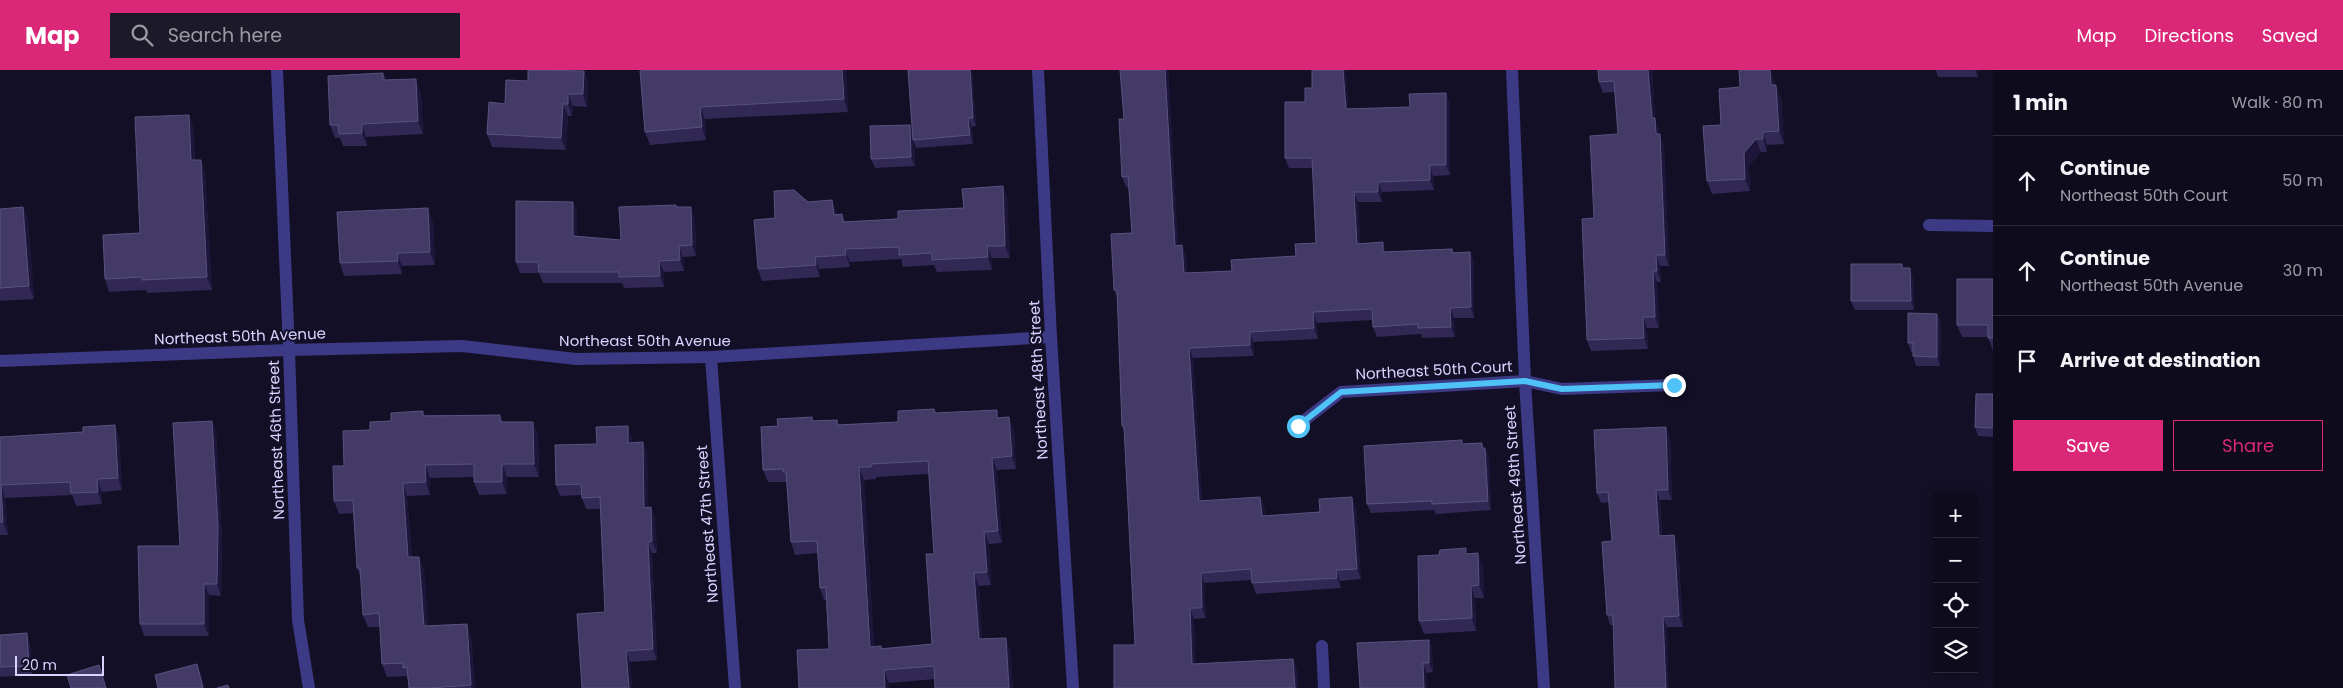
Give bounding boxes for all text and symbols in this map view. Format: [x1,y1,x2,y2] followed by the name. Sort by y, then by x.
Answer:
[110,13,460,58] search box
[25,19,80,52] text: Map
[128,21,156,49] icon: search
[168,22,282,49] text: Search here
[2077,23,2116,48] text: Map
[2144,23,2234,48] text: Directions
[2262,23,2318,48] text: Saved
[2013,88,2068,117] text: 1 min
[2232,91,2323,114] text: Walk · 80 m
[2060,155,2150,182] text: Continue
[2013,167,2041,195] icon: ahead
[2282,169,2323,192] text: 50 m
[2060,184,2228,207] text: Northeast 50th Court
[2060,245,2150,272] text: Continue
[2013,257,2041,285] icon: ahead
[2283,259,2323,282] text: 30 m
[2060,274,2243,297] text: Northeast 50th Avenue
[1023,300,1053,460] street label: Northeast 48th Street
[154,323,326,349] street label: Northeast 50th Avenue
[559,330,731,351] street label: Northeast 50th Avenue
[2013,347,2041,375] icon: arrive
[2060,347,2261,374] text: Arrive at destination
[1355,355,1513,385] street label: Northeast 50th Court
[263,360,289,520] street label: Northeast 46th Street
[1663,374,1686,397] route end
[1499,405,1531,565] street label: Northeast 49th Street
[1287,415,1310,438] route start
[2013,420,2163,471] button: Save
[2173,420,2323,471] button: Share
[691,444,723,604] street label: Northeast 47th Street
[1933,493,1978,673] map controls
[1933,493,1978,538] button: +
[1933,538,1978,583] button: −
[1933,583,1978,628] button: locate
[1933,628,1978,673] button: layers
[15,653,104,676] scale bar
[22,655,57,675] text: 20 m

